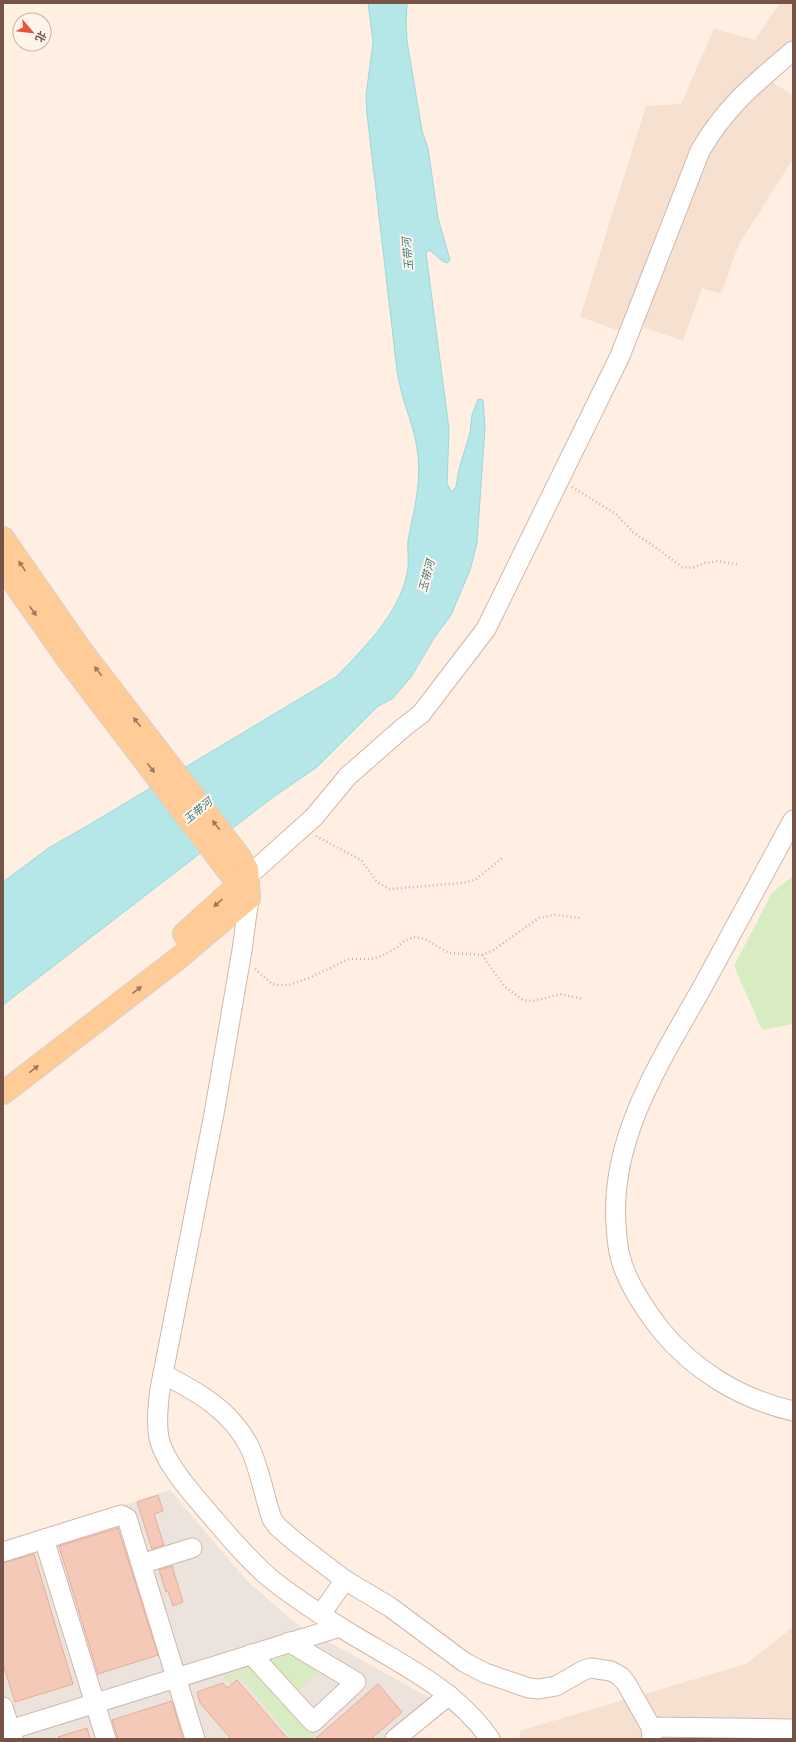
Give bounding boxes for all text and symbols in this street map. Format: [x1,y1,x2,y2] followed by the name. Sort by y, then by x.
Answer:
[12,12,52,52] north arrow
[32,29,49,44] text: 北
[400,235,416,271] water label: 玉带河
[416,556,438,594] water label: 玉带河
[18,561,26,571] one-way arrow
[29,606,37,616] one-way arrow
[94,666,102,677] one-way arrow
[133,716,141,727] one-way arrow
[147,763,155,773] one-way arrow
[181,794,216,826] water label: 玉带河
[212,820,220,831] one-way arrow
[213,899,224,908] one-way arrow
[131,986,142,994] one-way arrow
[28,1065,39,1074] one-way arrow

